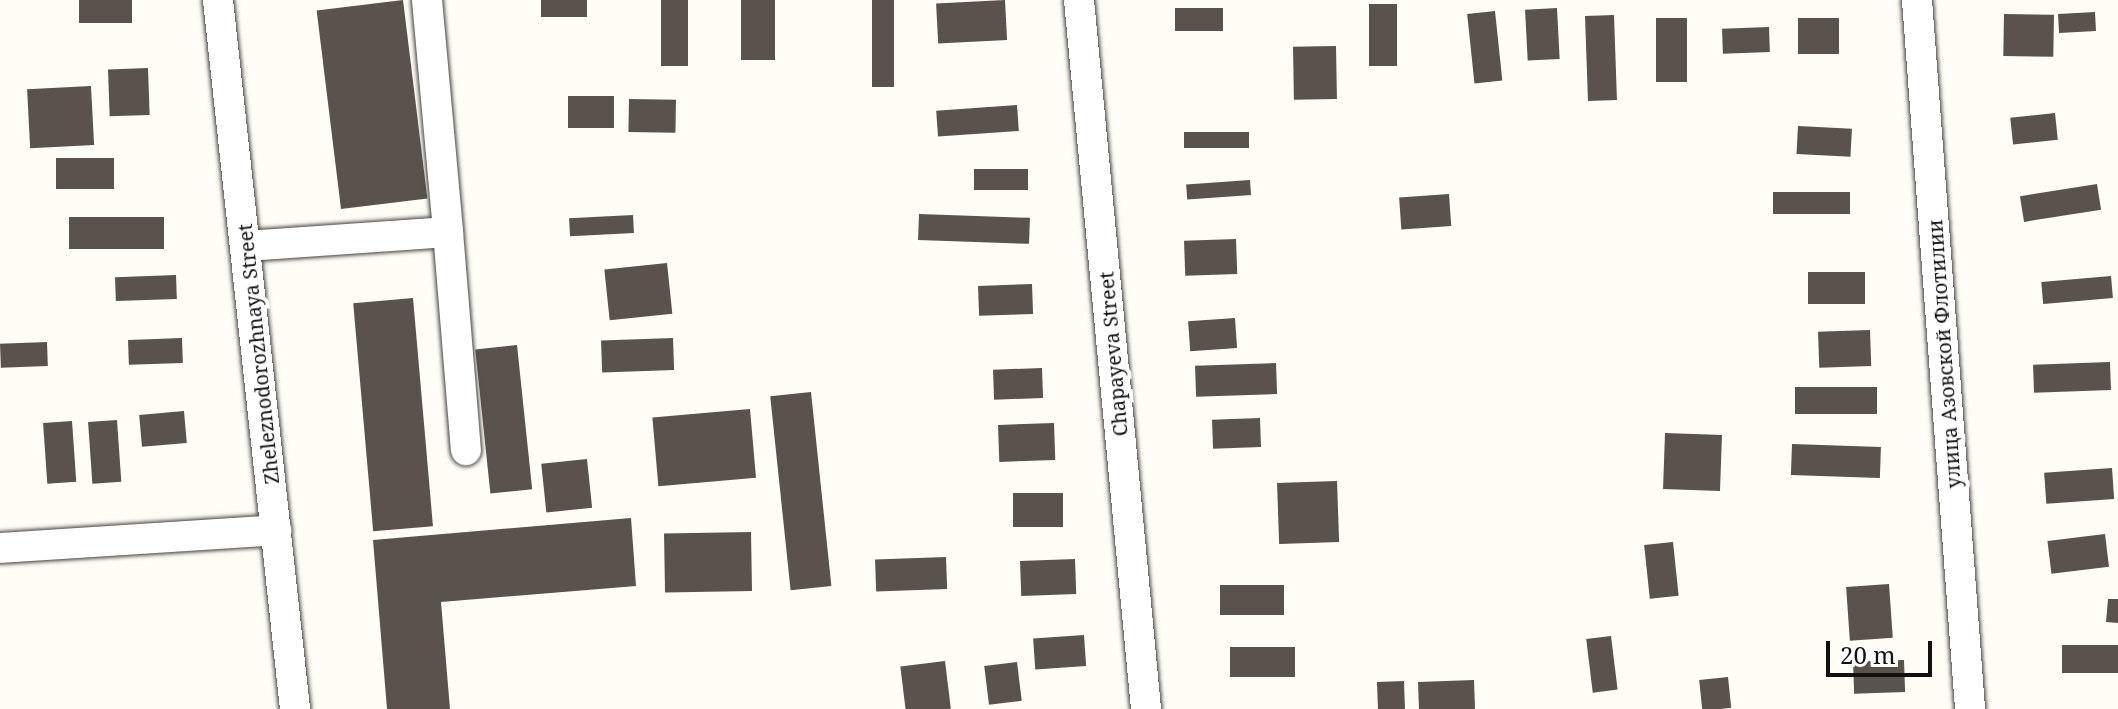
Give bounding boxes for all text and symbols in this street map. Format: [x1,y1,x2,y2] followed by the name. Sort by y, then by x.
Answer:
[1923,219,1965,489] street label: улица Азовской Флотилии
[232,223,284,485] street label: Zheleznodorozhnaya Street
[1094,271,1132,437] street label: Chapayeva Street
[1830,625,1936,675] scale bar
[1840,638,1896,671] text: 20 m

